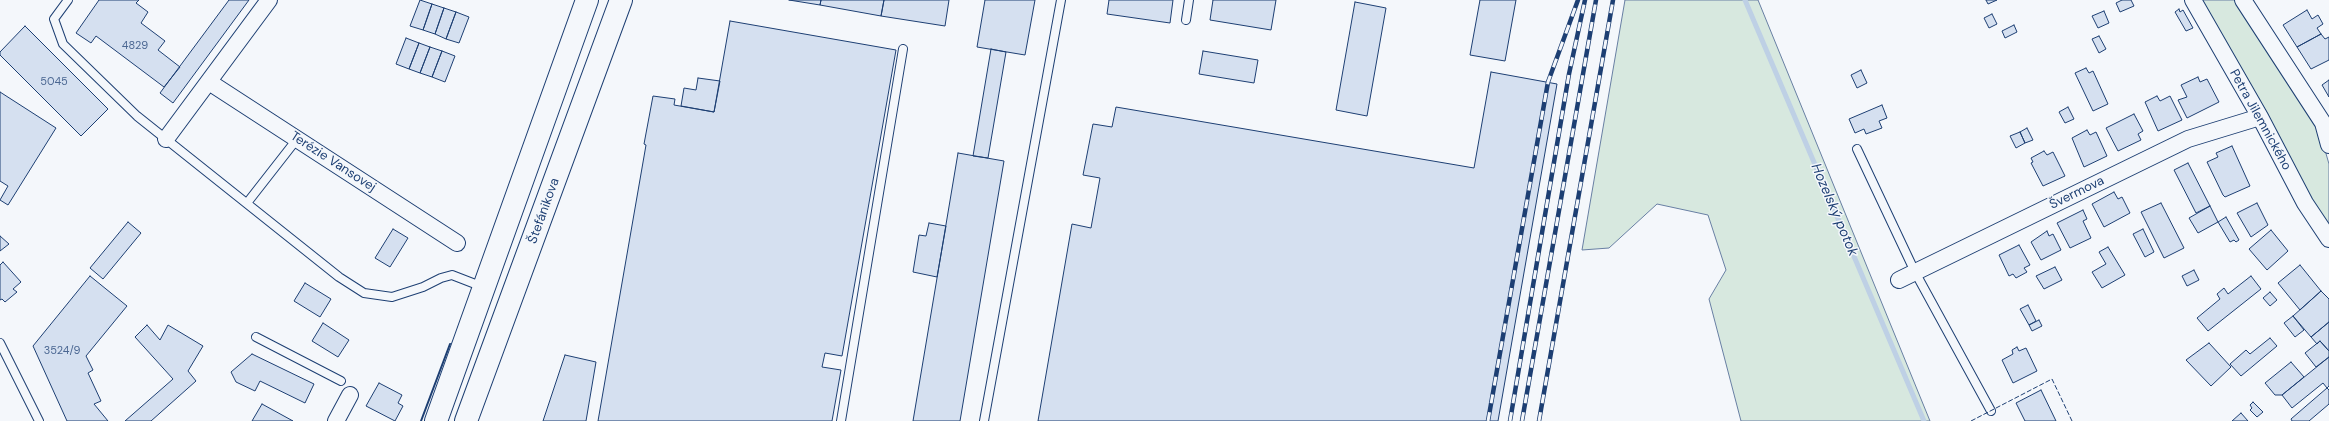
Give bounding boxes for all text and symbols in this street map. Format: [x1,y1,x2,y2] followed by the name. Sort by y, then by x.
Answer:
[122,39,148,53] house number: 4829
[2226,67,2294,173] street label: Petra Jilemnického
[40,75,68,89] house number: 5045
[287,129,379,195] street label: Terézie Vansovej
[1807,161,1861,259] water label: Hozelský potok
[2047,173,2107,213] street label: Švermova
[525,176,563,246] street label: Štefánikova
[44,344,80,358] house number: 3524/9

